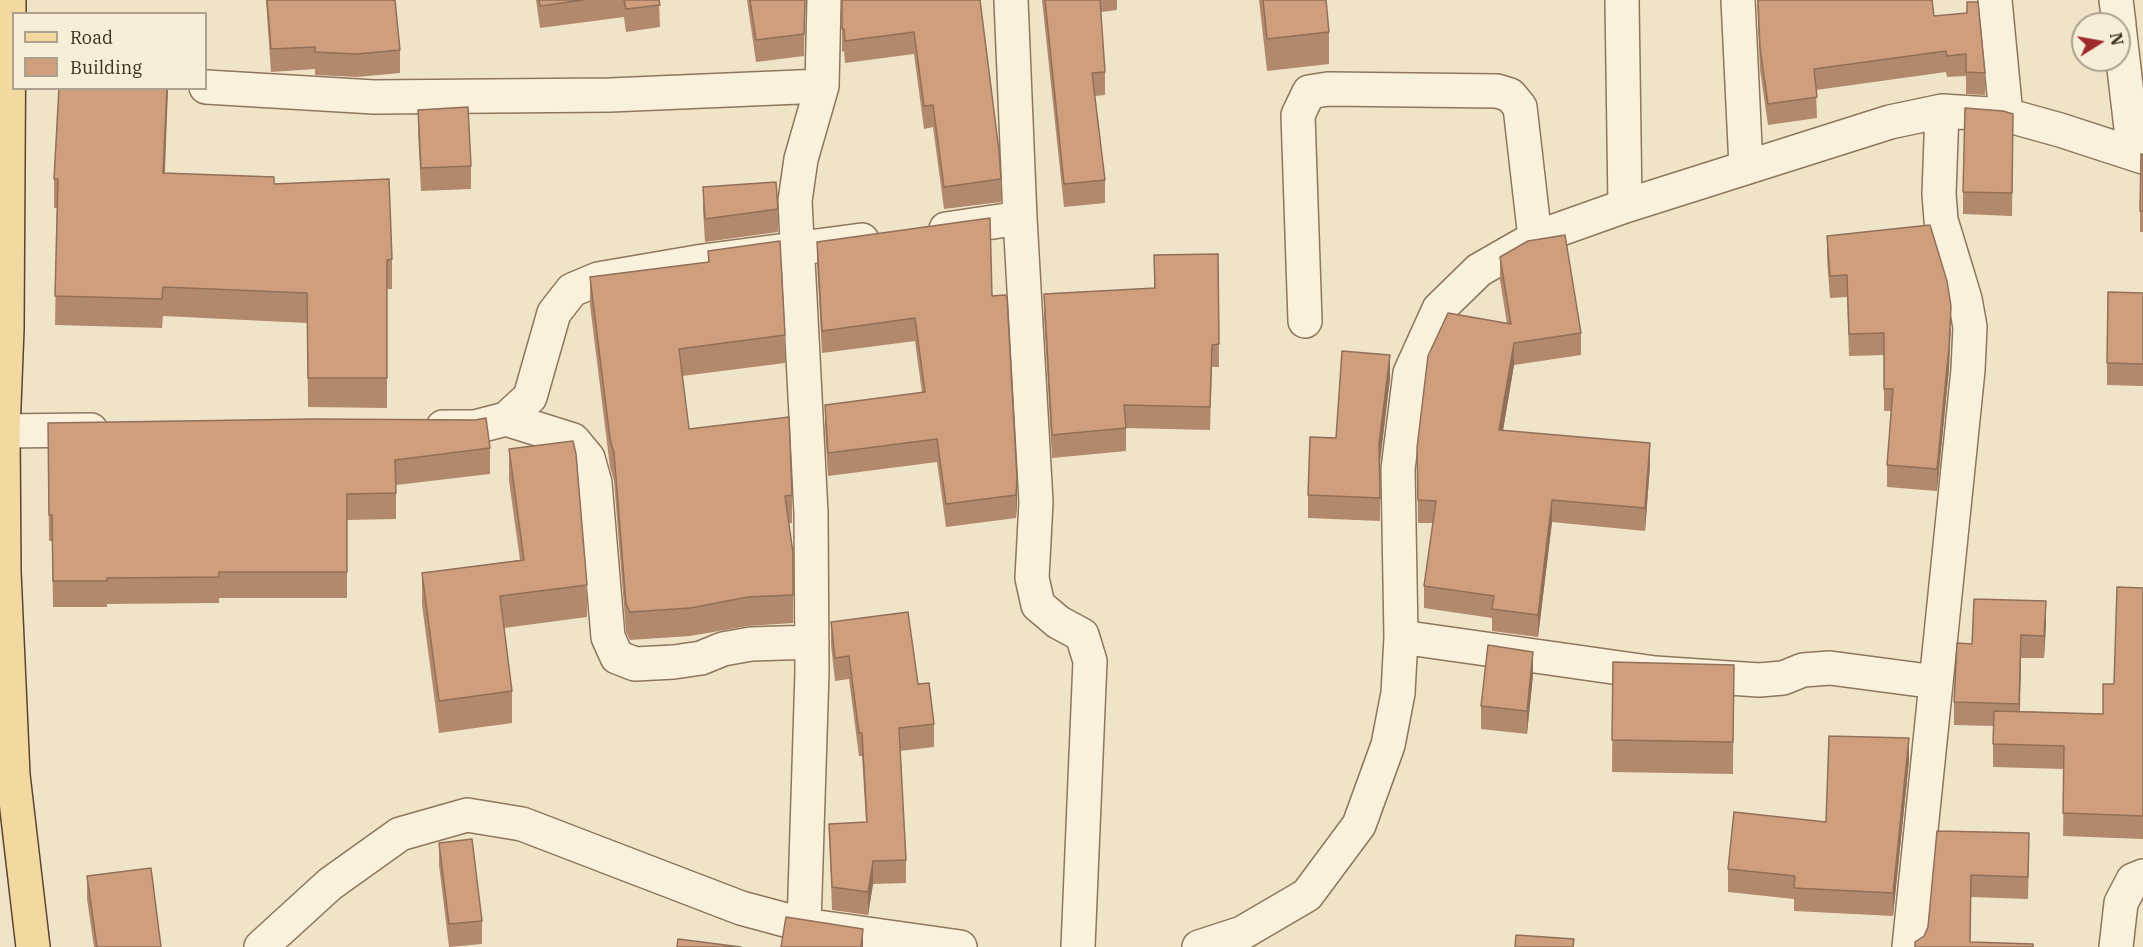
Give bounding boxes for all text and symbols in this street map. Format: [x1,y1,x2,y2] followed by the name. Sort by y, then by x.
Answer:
[12,12,207,90] legend
[2071,12,2131,72] north arrow
[70,26,113,49] text: Road
[2106,31,2128,47] text: N
[70,56,142,79] text: Building

